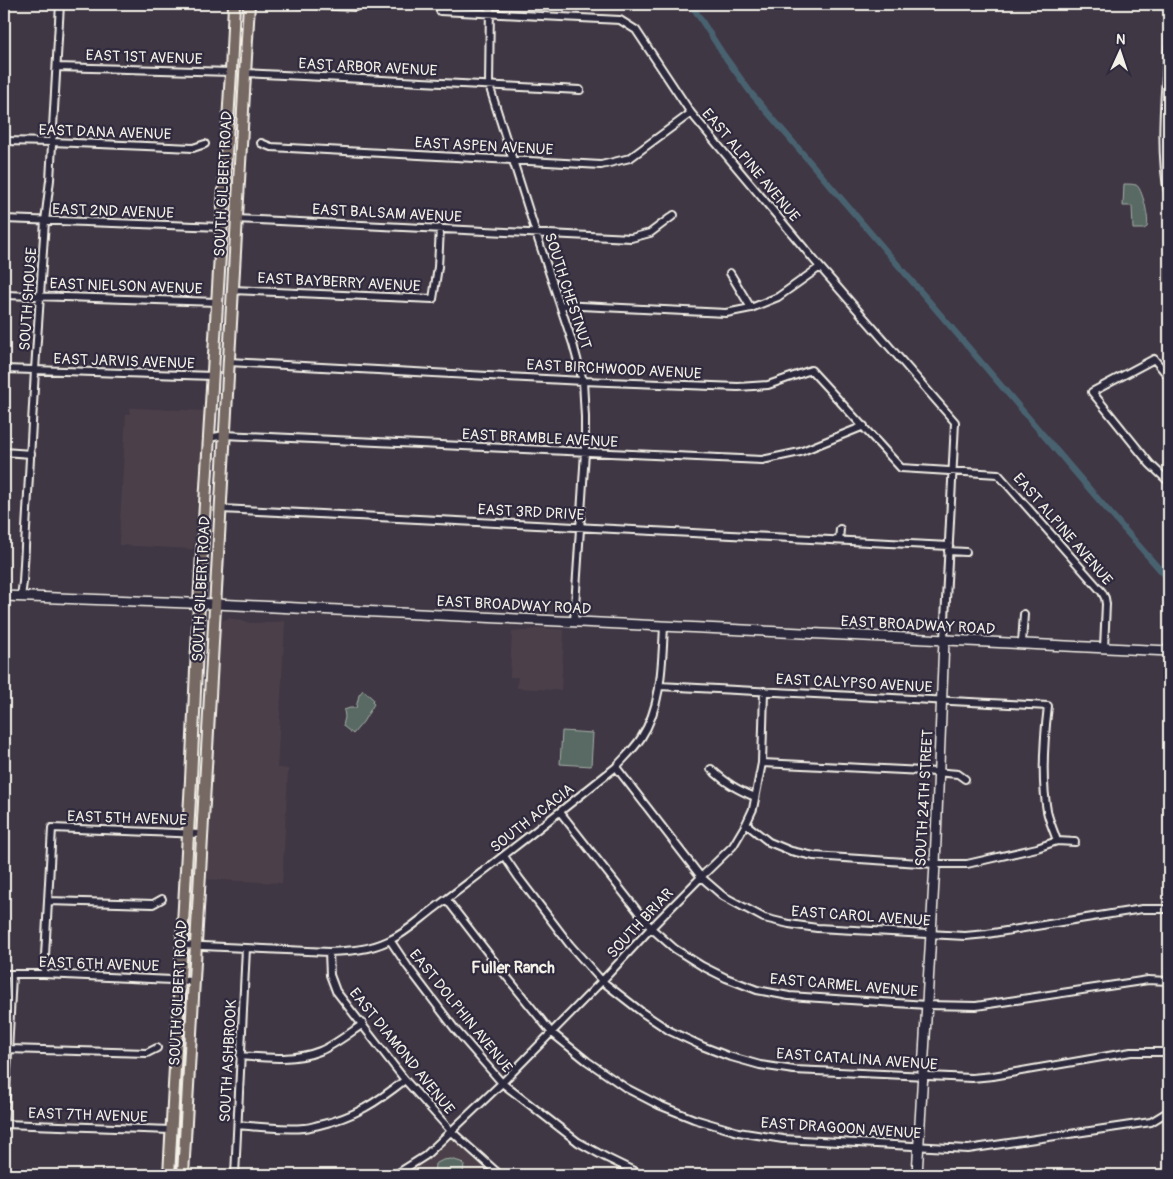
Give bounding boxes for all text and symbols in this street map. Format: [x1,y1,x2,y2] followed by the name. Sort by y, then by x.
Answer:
[1096,28,1146,78] north arrow
[1115,31,1126,48] text: N
[85,46,203,69] street label: EAST 1ST AVENUE
[298,54,438,81] street label: EAST ARBOR AVENUE
[698,105,804,226] street label: EAST ALPINE AVENUE
[210,111,237,257] street label: SOUTH GILBERT ROAD
[38,121,172,144] street label: EAST DANA AVENUE
[414,133,554,160] street label: EAST ASPEN AVENUE
[52,200,174,223] street label: EAST 2ND AVENUE
[312,200,462,227] street label: EAST BALSAM AVENUE
[540,231,595,352] street label: SOUTH CHESTNUT
[15,247,42,351] street label: SOUTH SHOUSE
[257,269,421,296] street label: EAST BAYBERRY AVENUE
[49,274,203,299] street label: EAST NIELSON AVENUE
[53,350,195,373] street label: EAST JARVIS AVENUE
[526,355,702,384] street label: EAST BIRCHWOOD AVENUE
[461,425,619,452] street label: EAST BRAMBLE AVENUE
[1009,469,1117,589] street label: EAST ALPINE AVENUE
[477,500,585,525] street label: EAST 3RD DRIVE
[188,516,215,662] street label: SOUTH GILBERT ROAD
[436,592,592,619] street label: EAST BROADWAY ROAD
[840,612,996,639] street label: EAST BROADWAY ROAD
[775,670,933,697] street label: EAST CALYPSO AVENUE
[911,729,938,867] street label: SOUTH 24TH STREET
[487,780,578,857] street label: SOUTH ACACIA
[67,807,187,830] street label: EAST 5TH AVENUE
[603,884,678,962] street label: SOUTH BRIAR
[791,902,931,931] street label: EAST CAROL AVENUE
[165,920,192,1066] street label: SOUTH GILBERT ROAD
[405,946,516,1077] street label: EAST DOLPHIN AVENUE
[38,953,160,976] street label: EAST 6TH AVENUE
[471,958,555,978] district label: Fuller Ranch
[769,970,919,1001] street label: EAST CARMEL AVENUE
[345,984,459,1118] street label: EAST DIAMOND AVENUE
[216,999,241,1123] street label: SOUTH ASHBROOK
[776,1044,939,1075] street label: EAST CATALINA AVENUE
[28,1104,148,1127] street label: EAST 7TH AVENUE
[760,1113,922,1144] street label: EAST DRAGOON AVENUE

